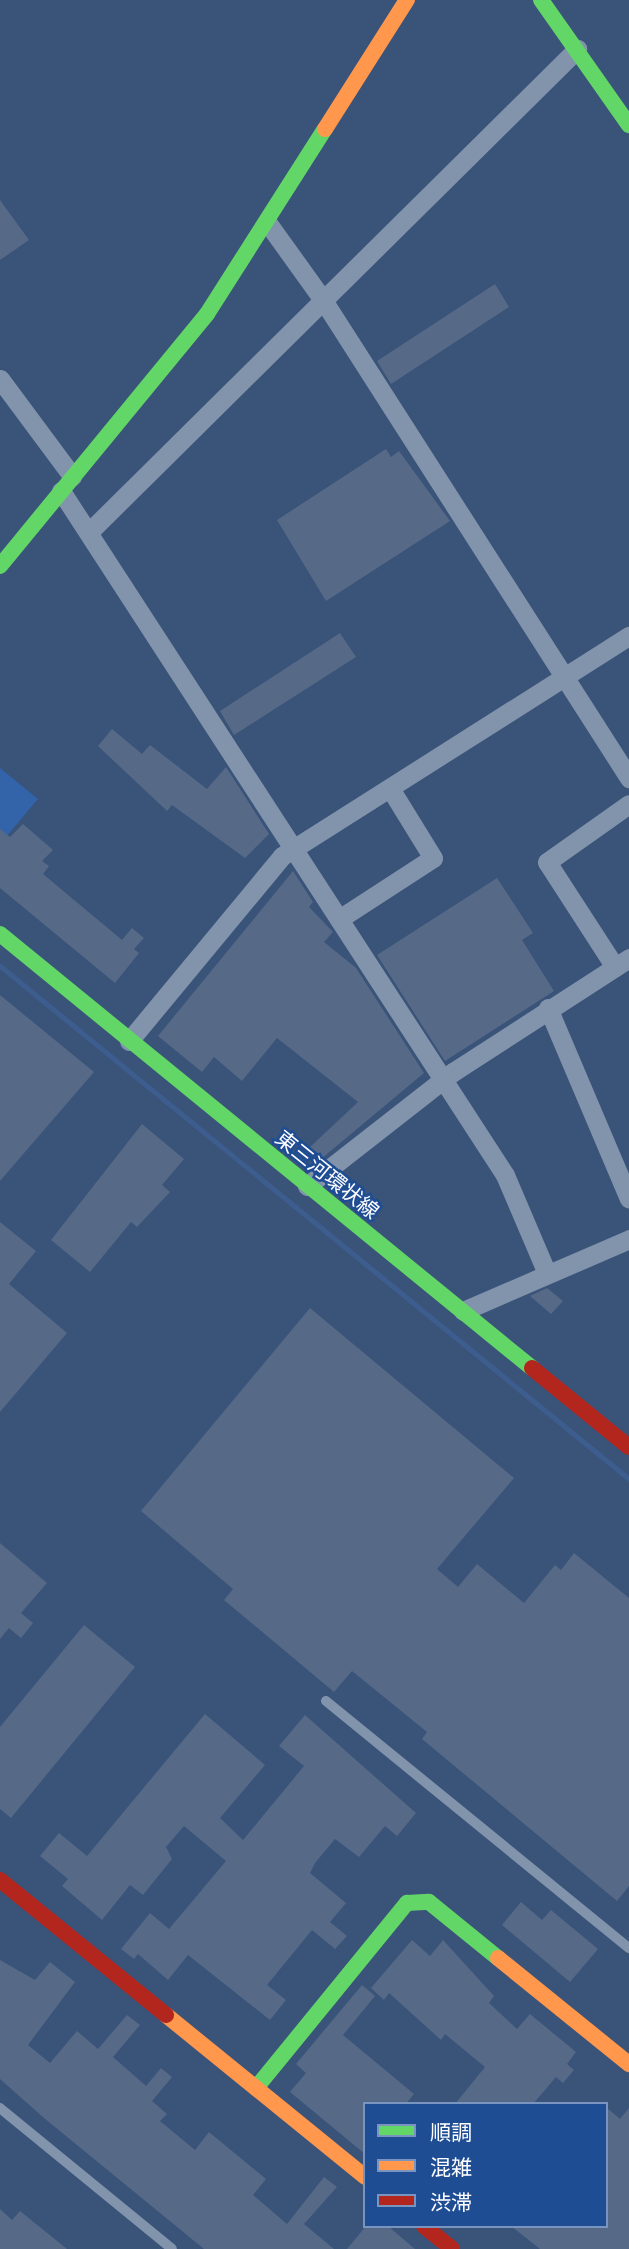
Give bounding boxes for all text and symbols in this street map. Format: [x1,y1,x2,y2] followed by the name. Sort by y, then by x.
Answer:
[270,1126,384,1224] street label: 東三河環状線
[363,2102,608,2228] legend
[430,2120,472,2145] text: 順調
[430,2155,472,2180] text: 混雑
[430,2190,472,2215] text: 渋滞

